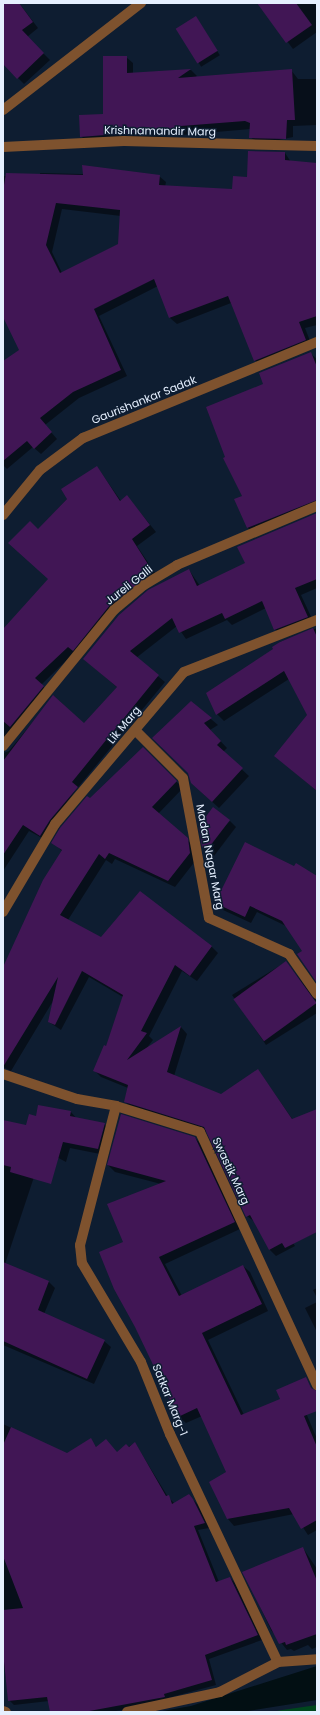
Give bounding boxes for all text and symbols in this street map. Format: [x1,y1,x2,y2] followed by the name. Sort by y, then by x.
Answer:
[104,123,216,139] street label: Krishnamandir Marg
[90,373,198,427] street label: Gaurishankar Sadak
[103,562,155,608] street label: Jureli Galli
[105,704,143,746] street label: Lik Marg
[193,803,227,911] street label: Madan Nagar Marg
[210,1135,252,1207] street label: Swastik Marg
[150,1362,190,1438] street label: Satkar Marg-1

